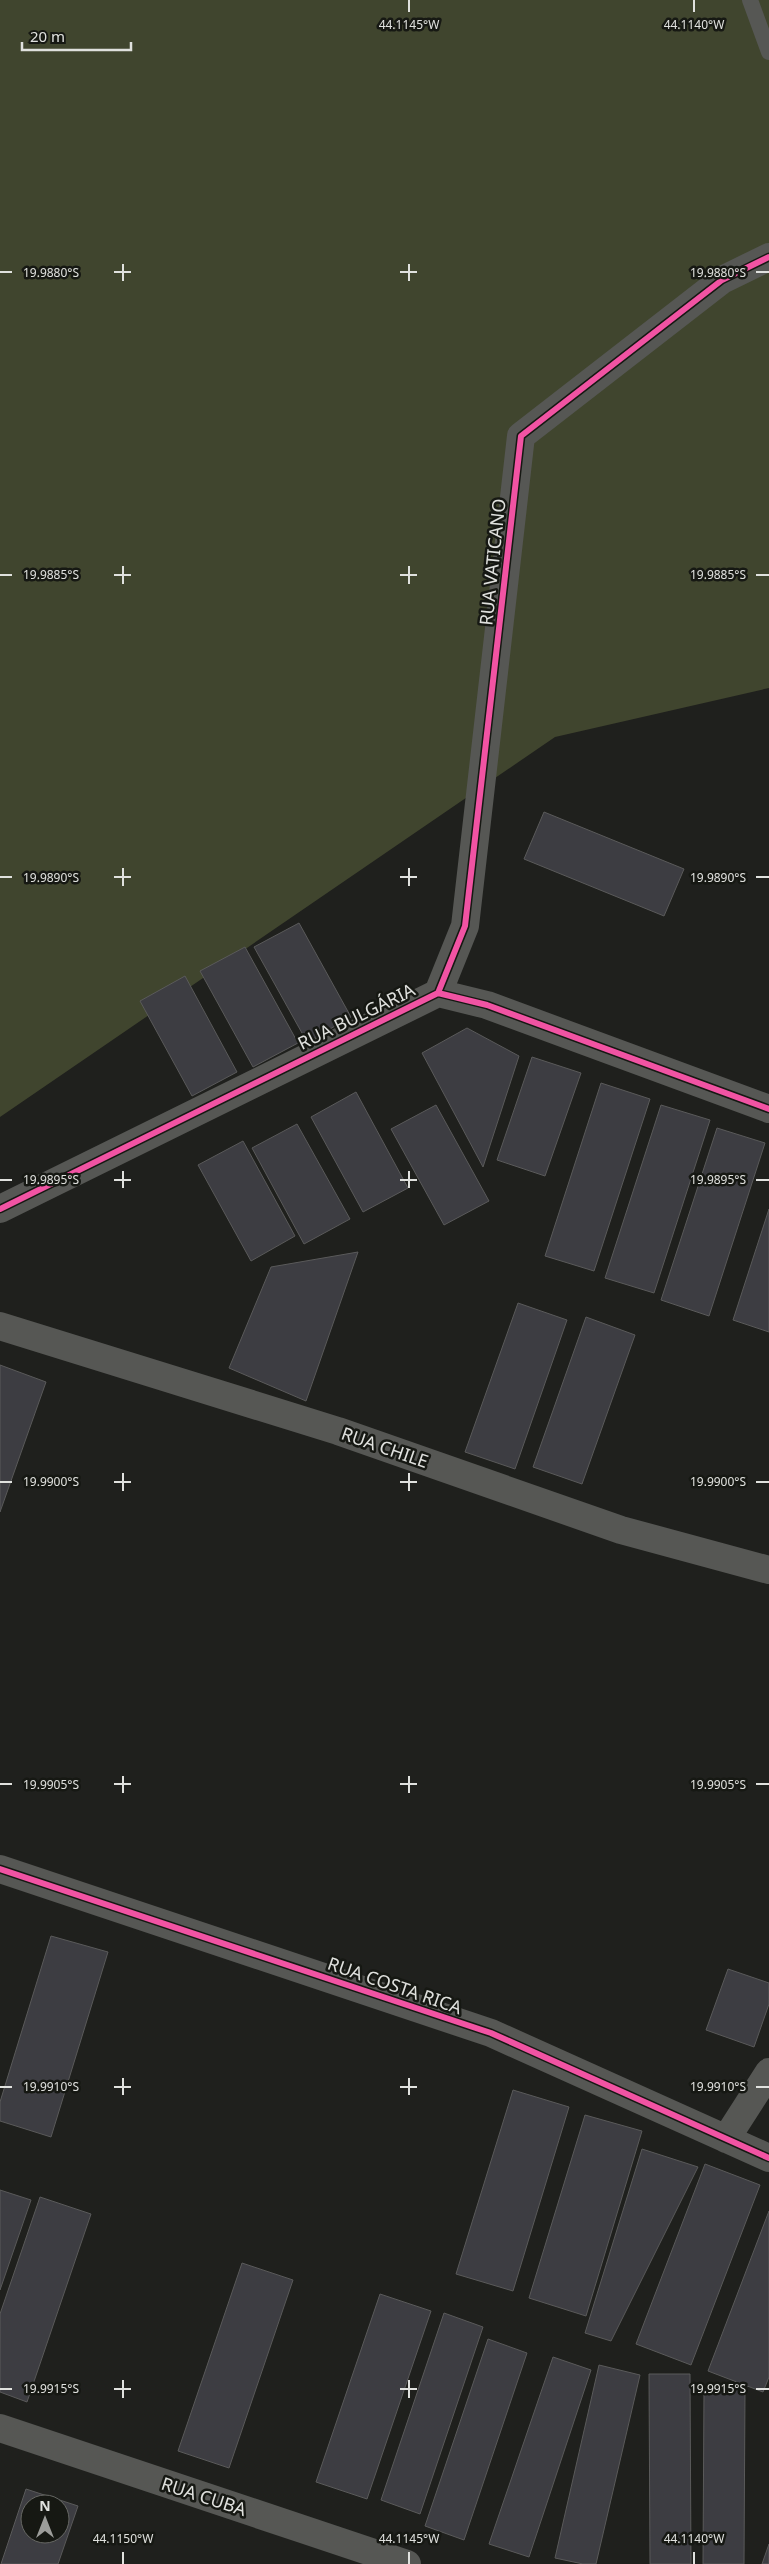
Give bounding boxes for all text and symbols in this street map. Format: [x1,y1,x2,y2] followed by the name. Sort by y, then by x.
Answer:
[379,16,439,33] text: 44.1145°W
[664,16,724,33] text: 44.1140°W
[22,20,131,52] scale bar
[30,26,65,46] text: 20 m
[23,264,79,281] text: 19.9880°S
[690,264,746,281] text: 19.9880°S
[473,497,511,627] street label: RUA VATICANO
[23,566,79,583] text: 19.9885°S
[690,566,746,583] text: 19.9885°S
[23,869,79,886] text: 19.9890°S
[690,869,746,886] text: 19.9890°S
[293,977,419,1055] street label: RUA BULGÁRIA
[23,1171,79,1188] text: 19.9895°S
[690,1171,746,1188] text: 19.9895°S
[338,1421,432,1473] street label: RUA CHILE
[23,1473,79,1490] text: 19.9900°S
[690,1473,746,1490] text: 19.9900°S
[23,1776,79,1793] text: 19.9905°S
[690,1776,746,1793] text: 19.9905°S
[325,1951,466,2019] street label: RUA COSTA RICA
[23,2078,79,2095] text: 19.9910°S
[690,2078,746,2095] text: 19.9910°S
[23,2380,79,2397] text: 19.9915°S
[690,2380,746,2397] text: 19.9915°S
[158,2471,250,2521] street label: RUA CUBA
[20,2494,70,2544] north arrow
[39,2496,51,2515] text: N
[93,2530,153,2547] text: 44.1150°W
[379,2530,439,2547] text: 44.1145°W
[664,2530,724,2547] text: 44.1140°W

